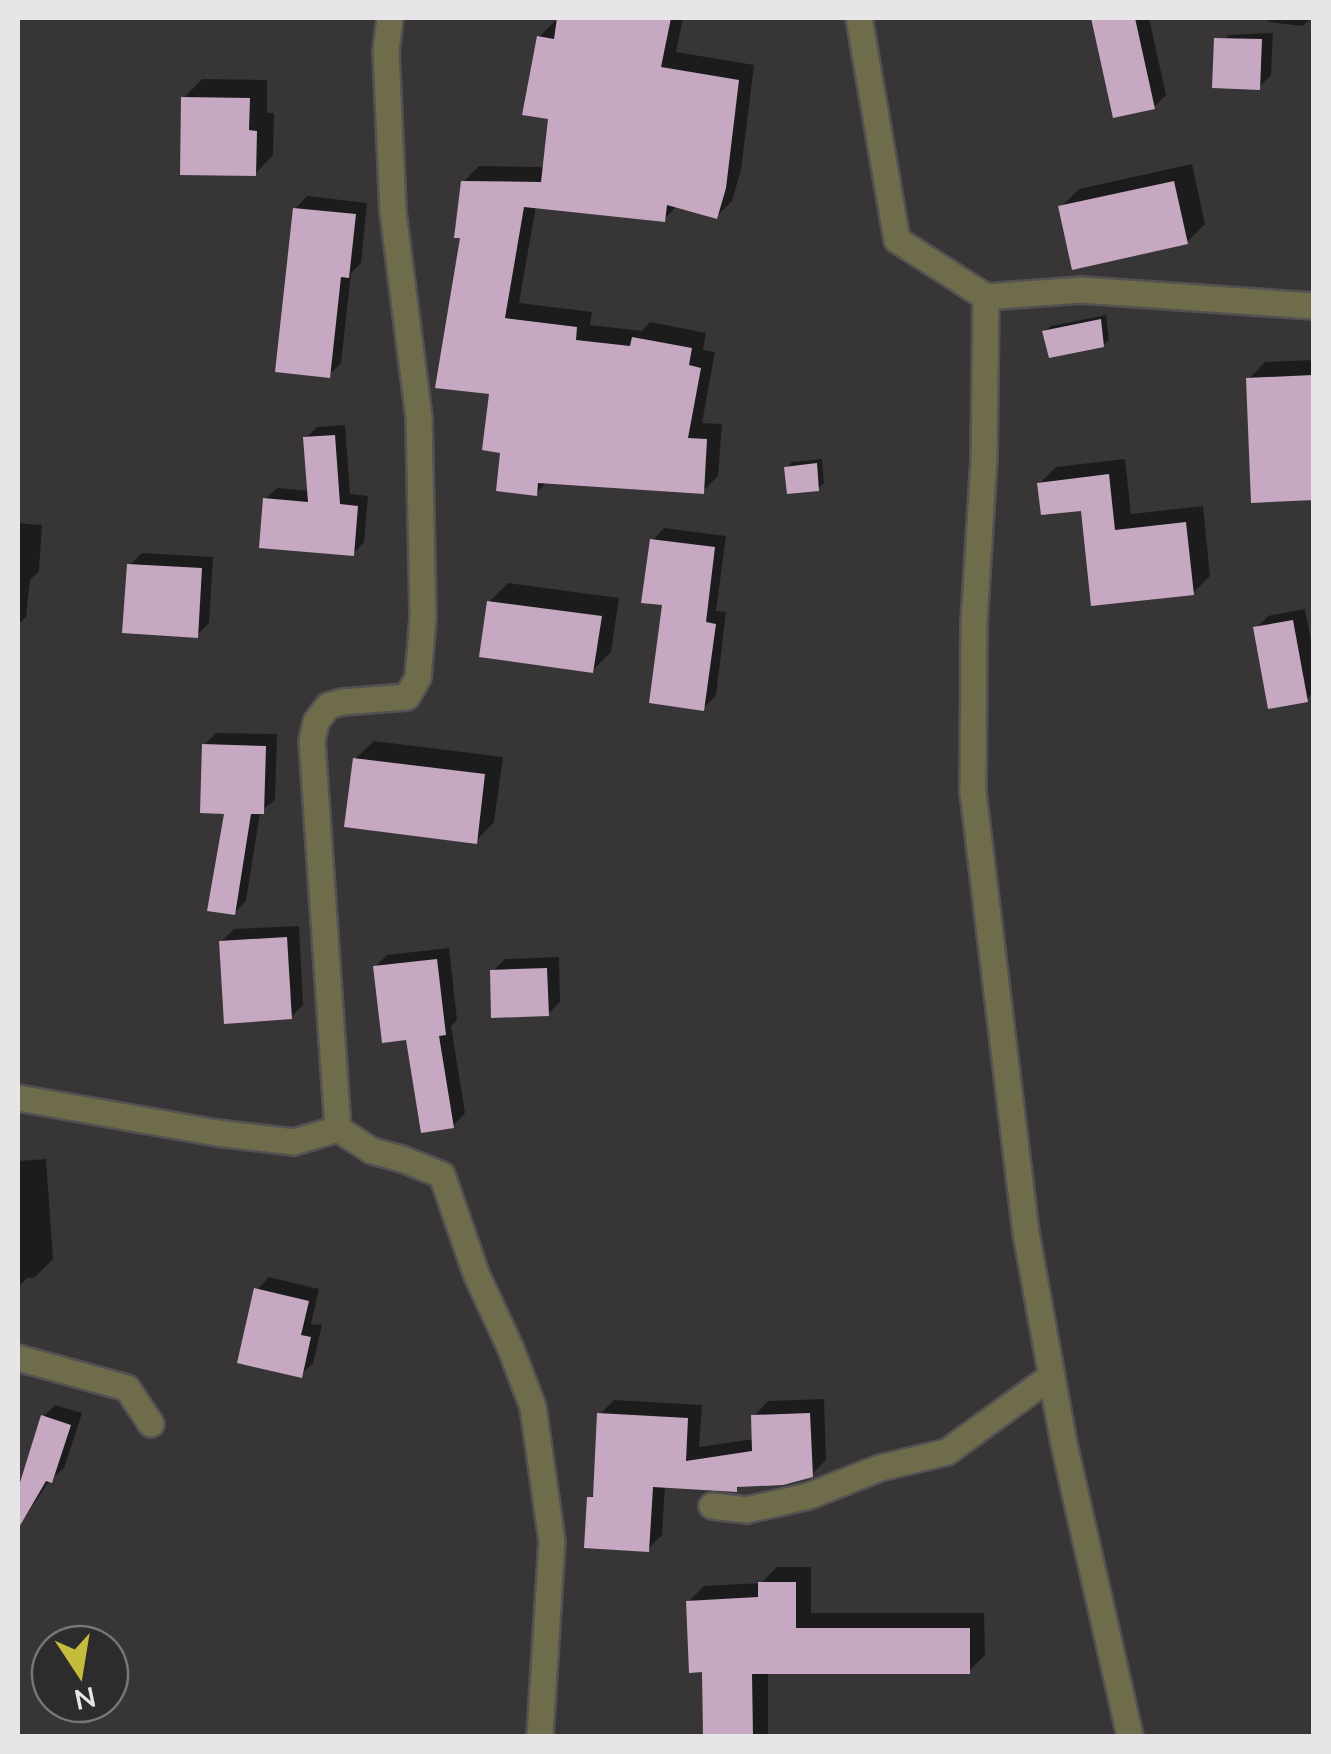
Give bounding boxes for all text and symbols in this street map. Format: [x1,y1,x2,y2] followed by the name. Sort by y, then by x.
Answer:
[30,1624,130,1724] north arrow
[71,1677,99,1718] text: N

